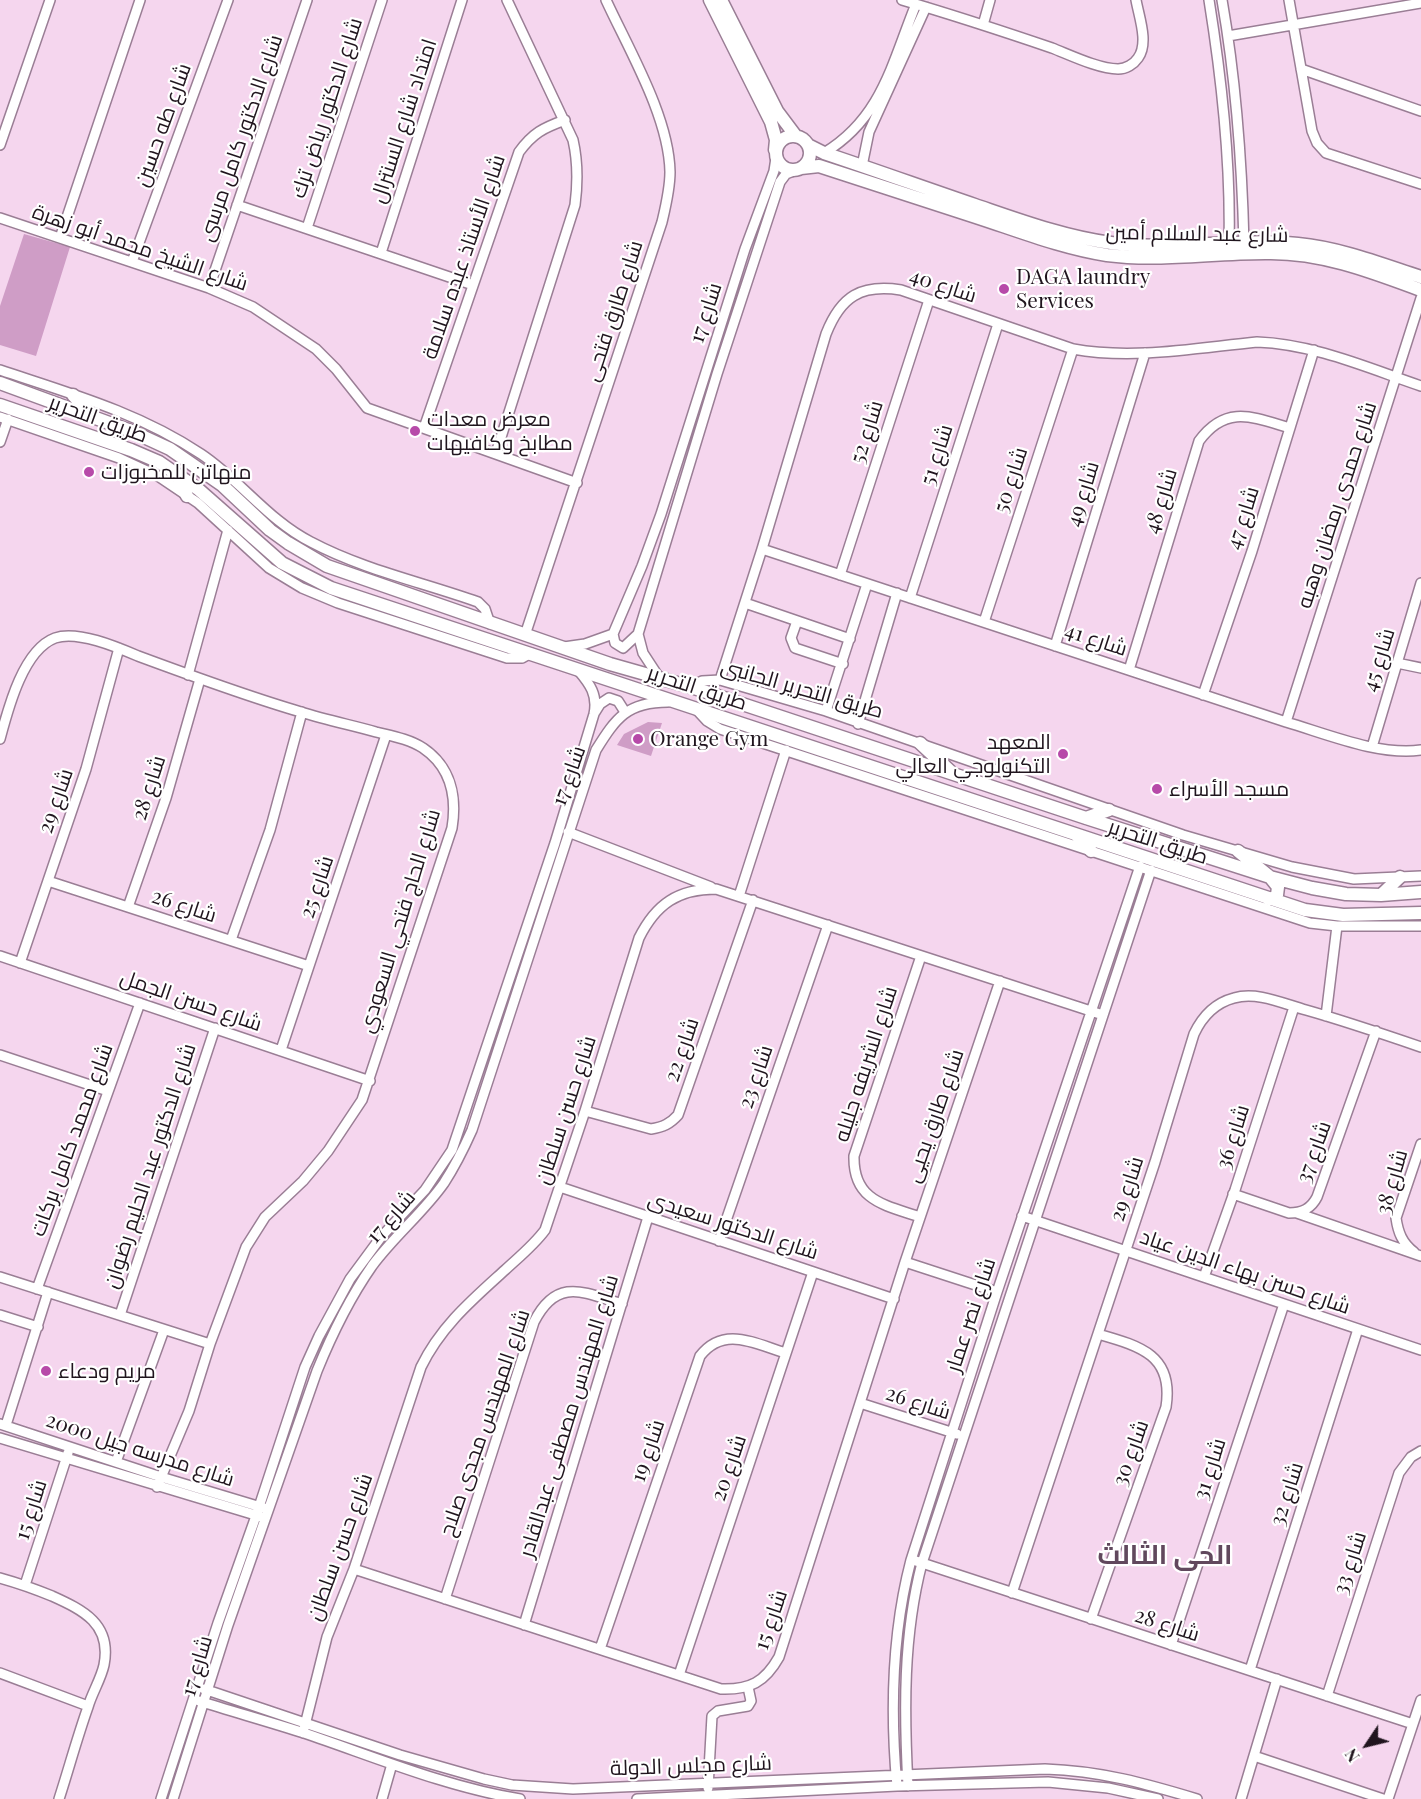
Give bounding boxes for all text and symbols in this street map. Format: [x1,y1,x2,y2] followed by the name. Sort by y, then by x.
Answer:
[286,15,368,201] street label: شارع الدكتور رياض ترك
[194,31,288,245] street label: شارع الدكتور كامل مرسى
[366,36,442,206] street label: امتداد شارع السنترال
[129,60,197,190] street label: شارع طه حسين
[417,151,511,363] street label: شارع الأستاذ عبده سلامة
[29,199,251,297] street label: شارع الشيخ محمد أبو زهرة
[1105,220,1289,248] street label: شارع عبد السلام أمين
[579,237,649,385] street label: شارع طارق فتحى
[906,263,980,309] street label: شارع 40
[1016,264,1150,314] place label: DAGA laundry Services
[684,280,728,346] street label: شارع 17
[997,282,1011,296] marker: DAGA laundry Services
[45,389,151,449] street label: طريق التحرير
[845,397,889,467] street label: شارع 52
[1292,398,1382,612] street label: شارع حمدى رمضان وهبه
[427,406,573,456] place label: معرض معدات مطابخ وكافيهات
[915,421,959,489] street label: شارع 51
[408,424,422,438] marker: معرض معدات مطابخ وكافيهات
[989,444,1033,516] street label: شارع 50
[1061,458,1105,530] street label: شارع 49
[101,459,251,485] place label: منهاتن للمخبوزات
[82,465,96,479] marker: منهاتن للمخبوزات
[1139,465,1183,537] street label: شارع 48
[1221,483,1265,553] street label: شارع 47
[1062,618,1130,662] street label: شارع 41
[1357,625,1401,695] street label: شارع 45
[718,654,886,724] street label: طريق التحرير الجانبى
[644,660,750,716] street label: طريق التحرير
[650,726,768,752] place label: Orange Gym
[896,729,1051,779] place label: المعهد التكنولوجي العالي
[631,732,645,746] marker: Orange Gym
[547,742,591,810] street label: شارع 17
[1056,747,1070,761] marker: المعهد التكنولوجي العالي
[127,752,171,824] street label: شارع 28
[33,765,79,837] street label: شارع 29
[1169,776,1289,802] place label: مسجد الأسراء
[1150,782,1164,796] marker: مسجد الأسراء
[354,806,446,1036] street label: شارع الحاج فتحي السعودي
[1105,814,1211,870] street label: طريق التحرير
[295,852,339,922] street label: شارع 25
[148,884,220,928] street label: شارع 26
[117,965,265,1037] street label: شارع حسن الجمل
[829,983,903,1145] street label: شارع الشريفه جليله
[659,1015,705,1085] street label: شارع 22
[530,1032,602,1188] street label: شارع حسن سلطان
[25,1040,119,1240] street label: شارع محمد كامل بركات
[98,1040,202,1292] street label: شارع الدكتور عبد الحليم رضوان
[733,1042,779,1112] street label: شارع 23
[900,1046,970,1186] street label: شارع طارق يحيى
[1211,1102,1255,1172] street label: شارع 36
[1291,1118,1337,1186] street label: شارع 37
[1371,1147,1413,1217] street label: شارع 38
[1105,1153,1149,1225] street label: شارع 29
[361,1185,421,1249] street label: شارع 17
[645,1187,821,1265] street label: شارع الدكتور سعيدى
[1137,1224,1353,1320] street label: شارع حسن بهاء الدين عياد
[941,1255,1001,1375] street label: شارع نصر عمار
[514,1272,624,1560] street label: شارع المهندس مصطفى عبدالقادر
[434,1306,536,1540] street label: شارع المهندس مجدى صلاح
[58,1358,156,1384] place label: مريم ودعاء
[39,1364,53,1378] marker: مريم ودعاء
[882,1381,954,1425] street label: شارع 26
[43,1408,237,1492] street label: شارع مدرسه جيل 2000
[626,1416,670,1486] street label: شارع 19
[1108,1417,1154,1489] street label: شارع 30
[706,1431,752,1505] street label: شارع 20
[1188,1435,1232,1503] street label: شارع 31
[1265,1459,1309,1529] street label: شارع 32
[302,1470,378,1624] street label: شارع حسن سلطان
[9,1477,53,1543] street label: شارع 15
[1328,1528,1372,1598] street label: شارع 33
[1097,1540,1233,1572] district label: الحى الثالث
[749,1587,793,1653] street label: شارع 15
[1131,1603,1203,1647] street label: شارع 28
[176,1633,218,1699] street label: شارع 17
[1337,1715,1397,1775] north arrow
[1340,1745,1364,1766] text: N
[610,1751,772,1781] street label: شارع مجلس الدولة

